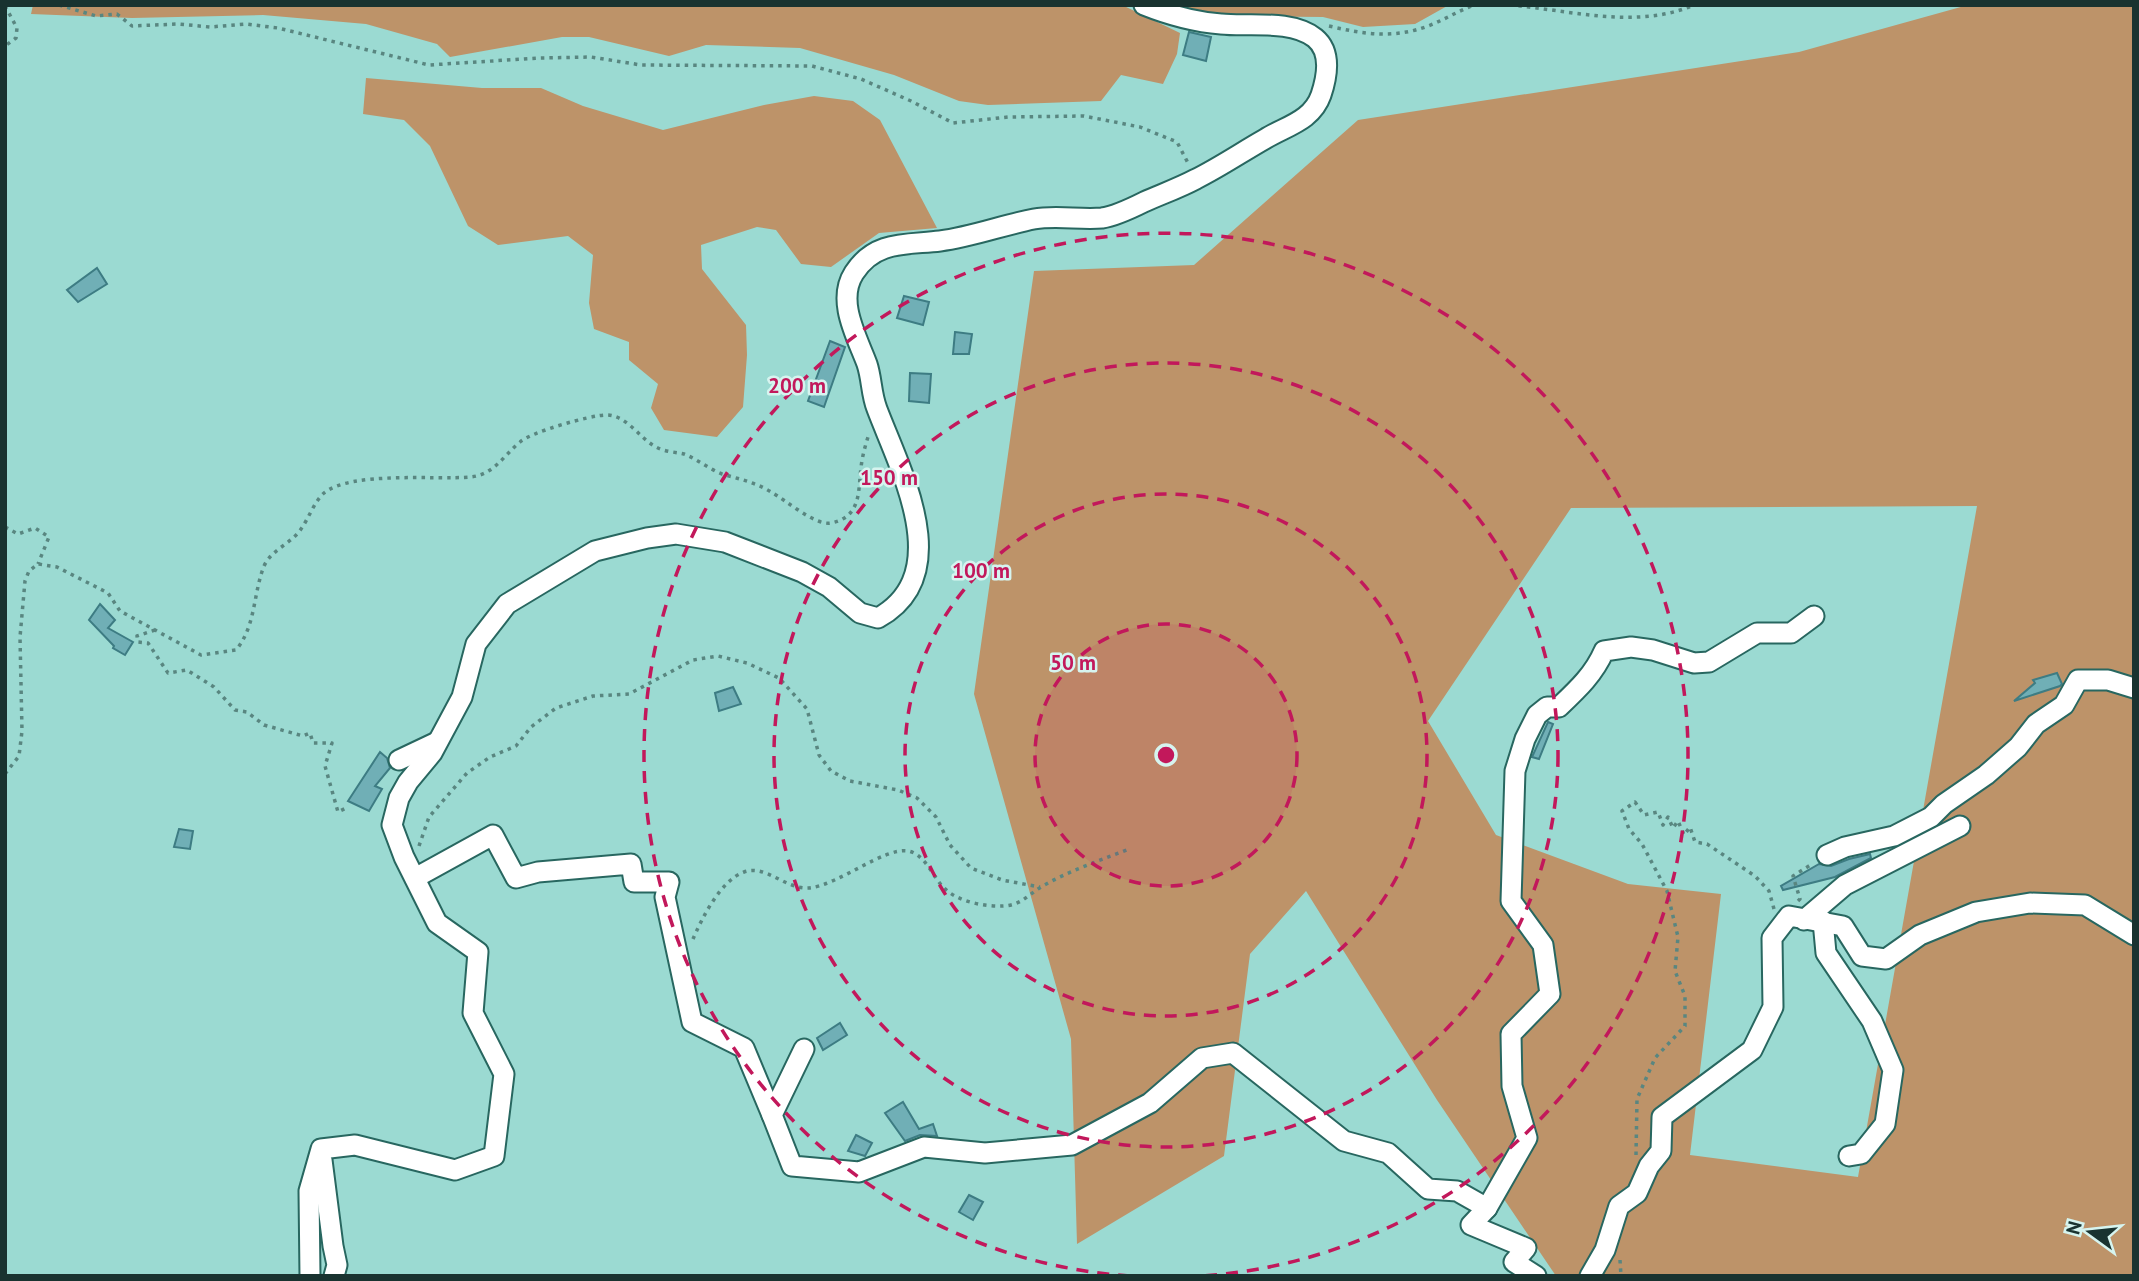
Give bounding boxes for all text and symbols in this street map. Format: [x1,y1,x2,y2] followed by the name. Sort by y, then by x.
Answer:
[768,372,826,399] text: 200 m
[860,464,918,491] text: 150 m
[952,557,1010,584] text: 100 m
[1050,649,1096,676] text: 50 m
[1154,743,1178,767] centre of rings
[2055,1197,2125,1267] north arrow
[2060,1218,2087,1237] text: N

